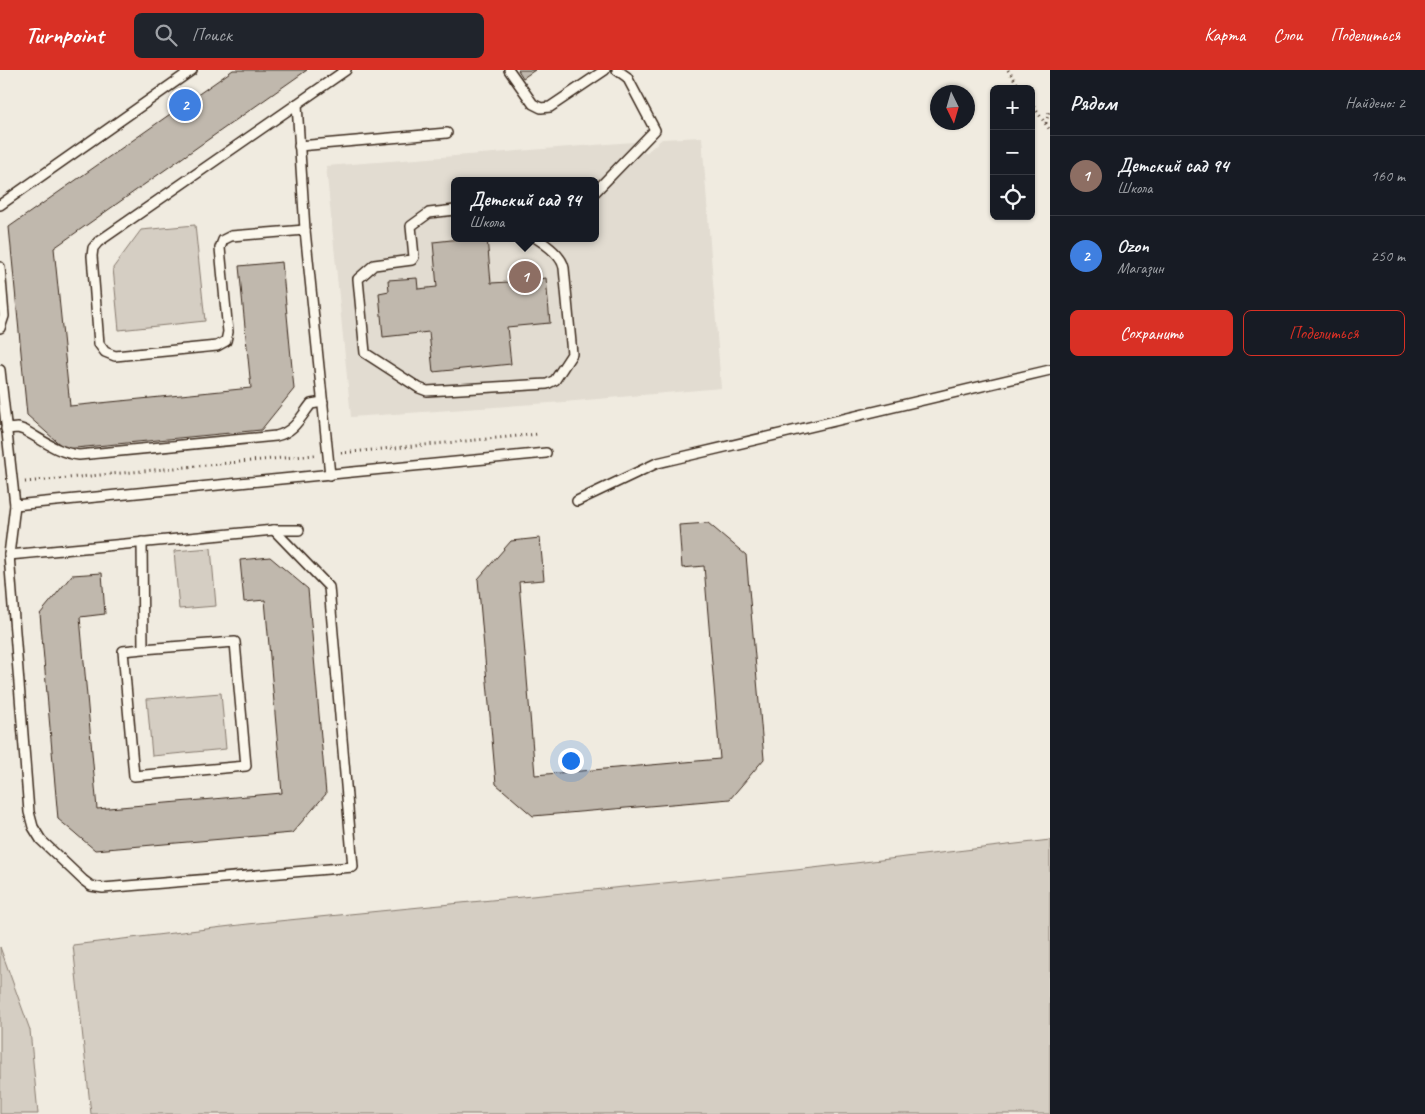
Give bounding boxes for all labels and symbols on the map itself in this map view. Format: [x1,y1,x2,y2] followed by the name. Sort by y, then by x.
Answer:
[930,85,975,130] north arrow
[169,86,201,124] pin: 2
[509,258,541,296] pin: 1
[558,748,584,774] your location

